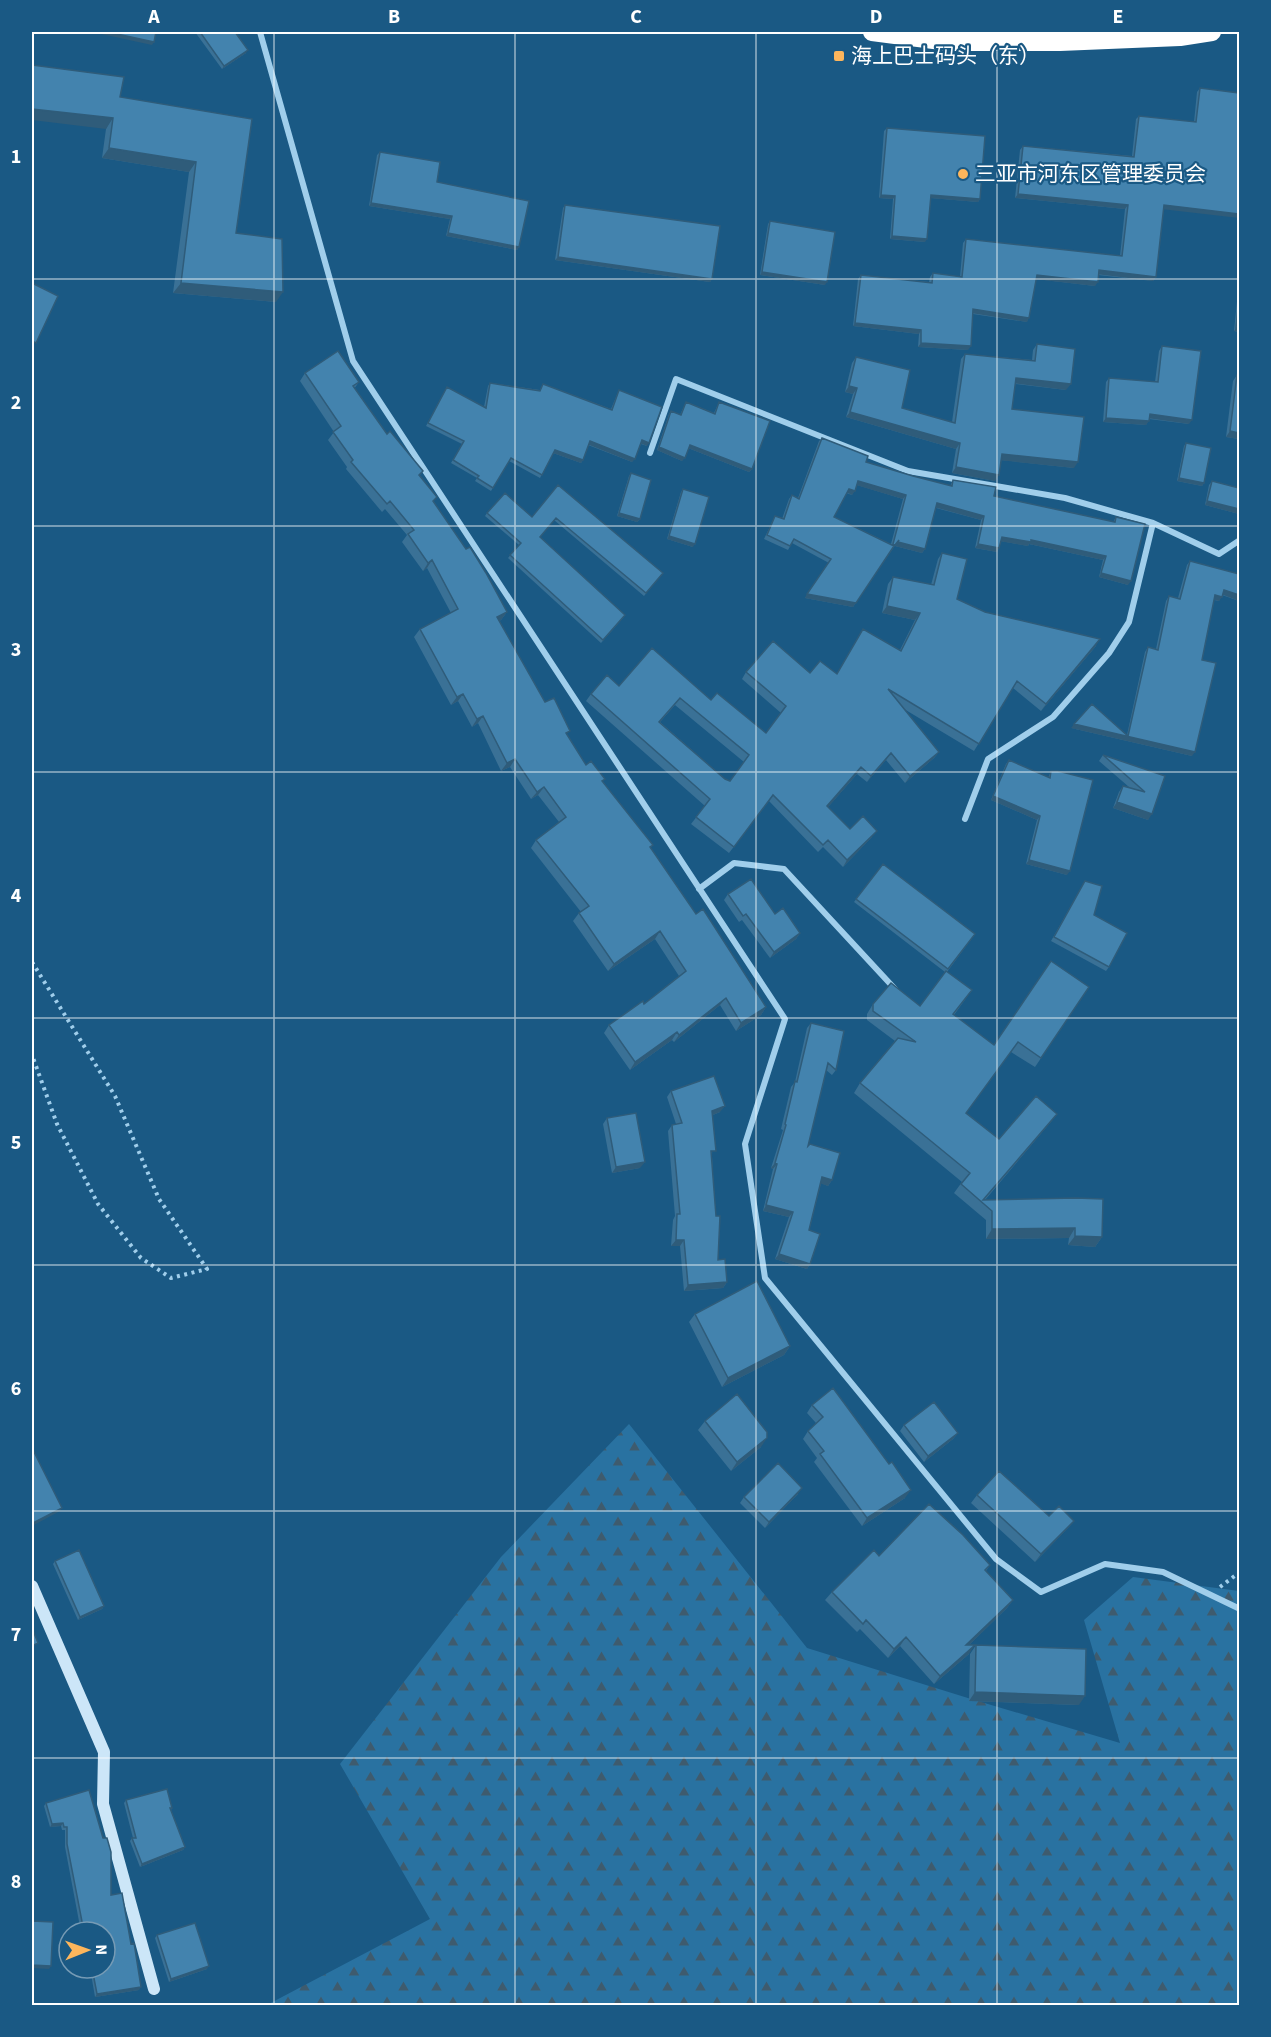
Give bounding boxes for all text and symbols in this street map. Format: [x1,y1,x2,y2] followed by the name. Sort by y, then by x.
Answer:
[147,3,160,31] text: A
[388,3,400,31] text: B
[630,3,642,31] text: C
[870,3,882,31] text: D
[1113,3,1123,31] text: E
[851,41,1040,71] place label: 海上巴士码头（东）
[832,49,846,63] marker: 海上巴士码头（东）
[11,143,21,171] text: 1
[975,159,1206,189] place label: 三亚市河东区管理委员会
[956,167,970,181] marker: 三亚市河东区管理委员会
[11,389,21,417] text: 2
[11,636,21,664] text: 3
[11,882,22,910] text: 4
[11,1129,21,1157] text: 5
[11,1375,21,1403] text: 6
[11,1621,21,1649] text: 7
[11,1868,21,1896] text: 8
[57,1920,117,1980] north arrow
[90,1944,112,1955] text: N

